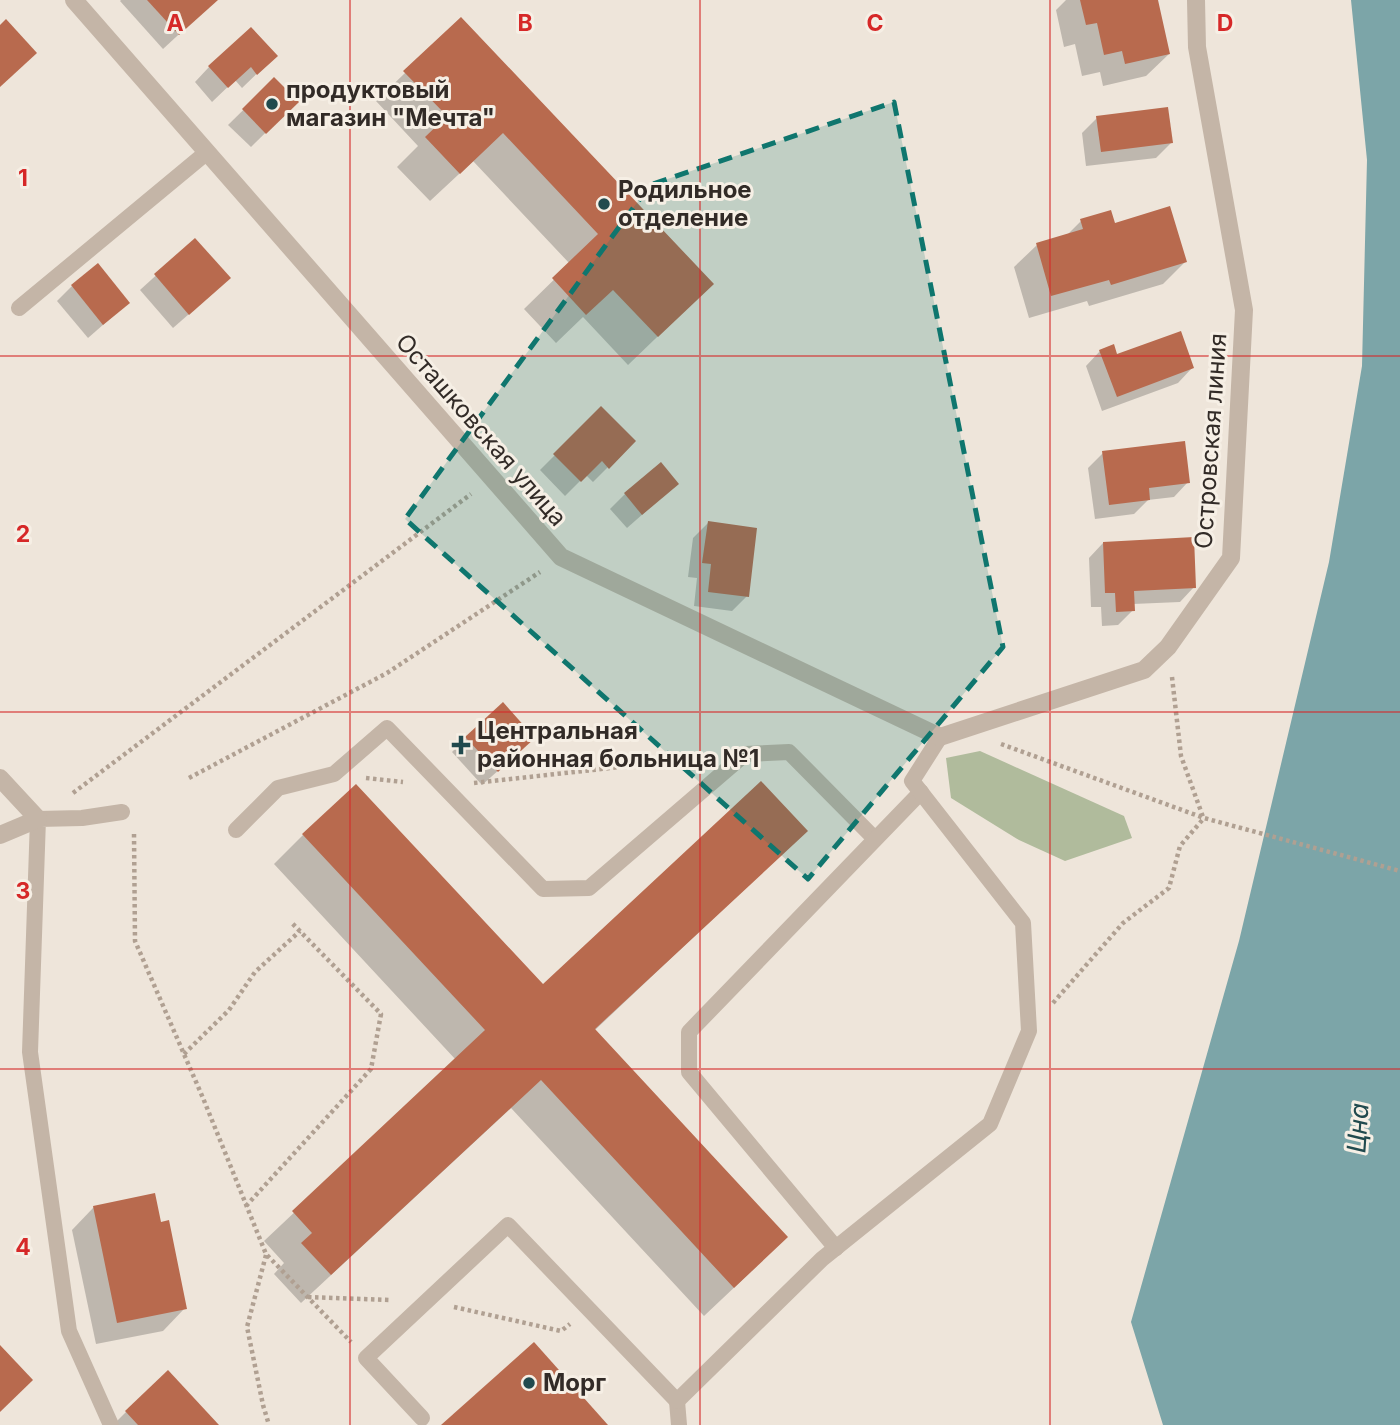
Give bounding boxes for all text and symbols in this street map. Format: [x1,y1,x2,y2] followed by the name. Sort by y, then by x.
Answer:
[166,9,184,37] text: A
[517,9,533,37] text: B
[866,9,884,37] text: C
[1217,9,1233,37] text: D
[286,75,495,132] place label: продуктовый магазин "Мечта"
[264,96,280,112] marker: продуктовый магазин "Мечта"
[18,164,28,192] text: 1
[618,175,752,232] place label: Родильное отделение
[596,196,612,212] marker: Родильное отделение
[390,328,573,532] street label: Осташковская улица
[1188,332,1233,550] street label: Островская линия
[16,520,30,548] text: 2
[477,716,759,773] place label: Центральная районная больница №1
[451,735,471,755] marker: Центральная районная больница №1
[16,877,30,905] text: 3
[1340,1102,1375,1154] water label: Цна
[15,1233,31,1261] text: 4
[543,1368,606,1397] place label: Морг
[521,1375,537,1391] marker: Морг

